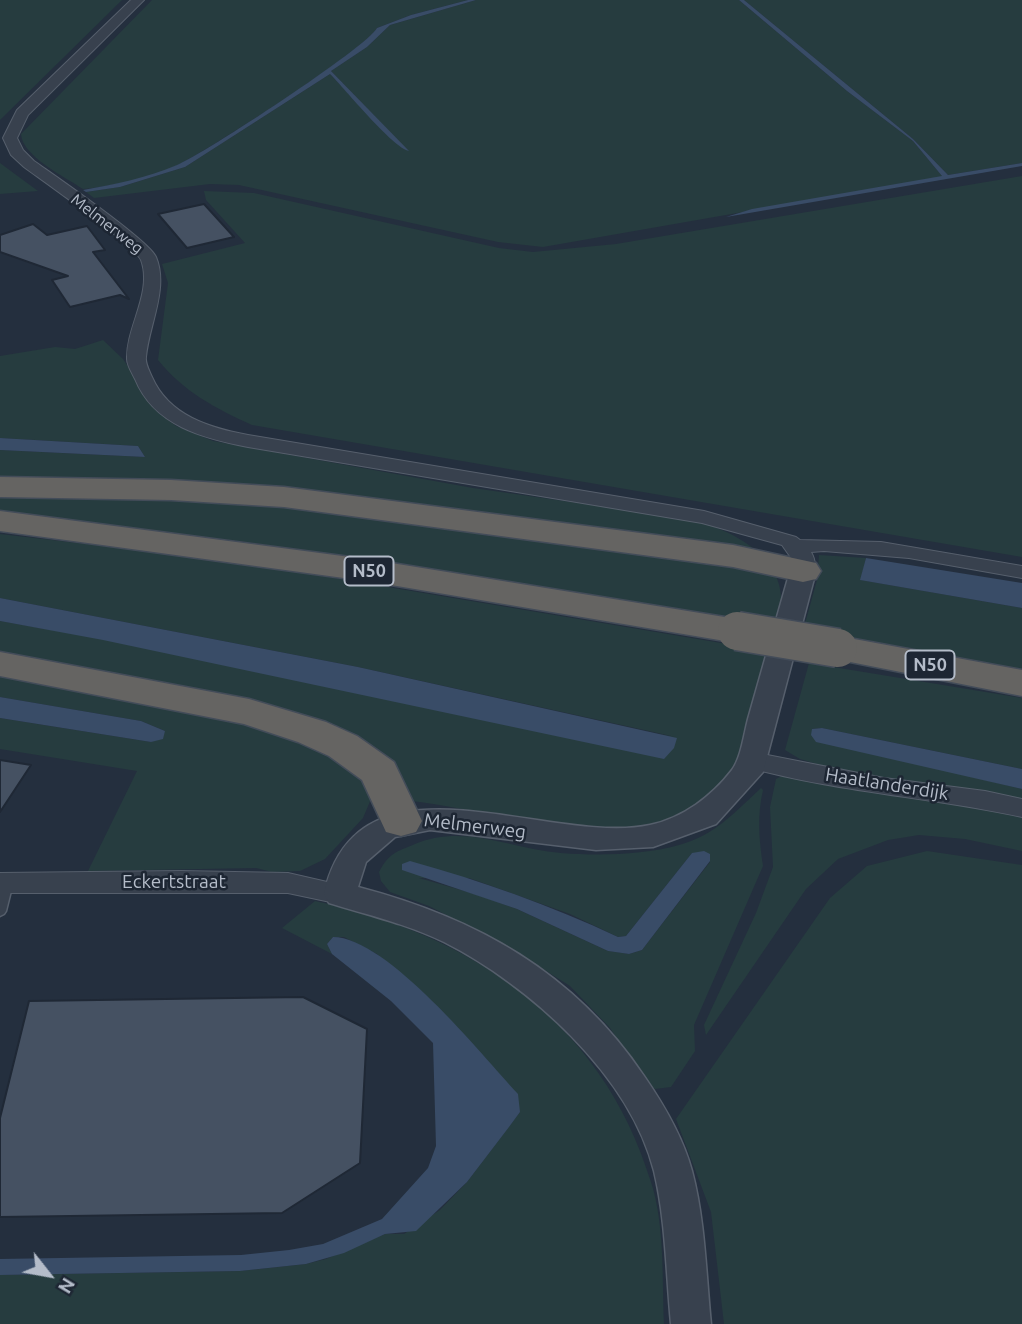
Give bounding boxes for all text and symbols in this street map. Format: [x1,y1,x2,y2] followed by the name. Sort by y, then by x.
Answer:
[67,190,147,258] street label: Melmerweg
[344,556,394,586] road number: N50
[906,650,954,680] road number: N50
[824,763,950,805] street label: Haatlanderdijk
[423,808,527,844] street label: Melmerweg
[122,871,226,893] street label: Eckertstraat
[14,1240,84,1310] north arrow
[54,1274,80,1298] text: N

